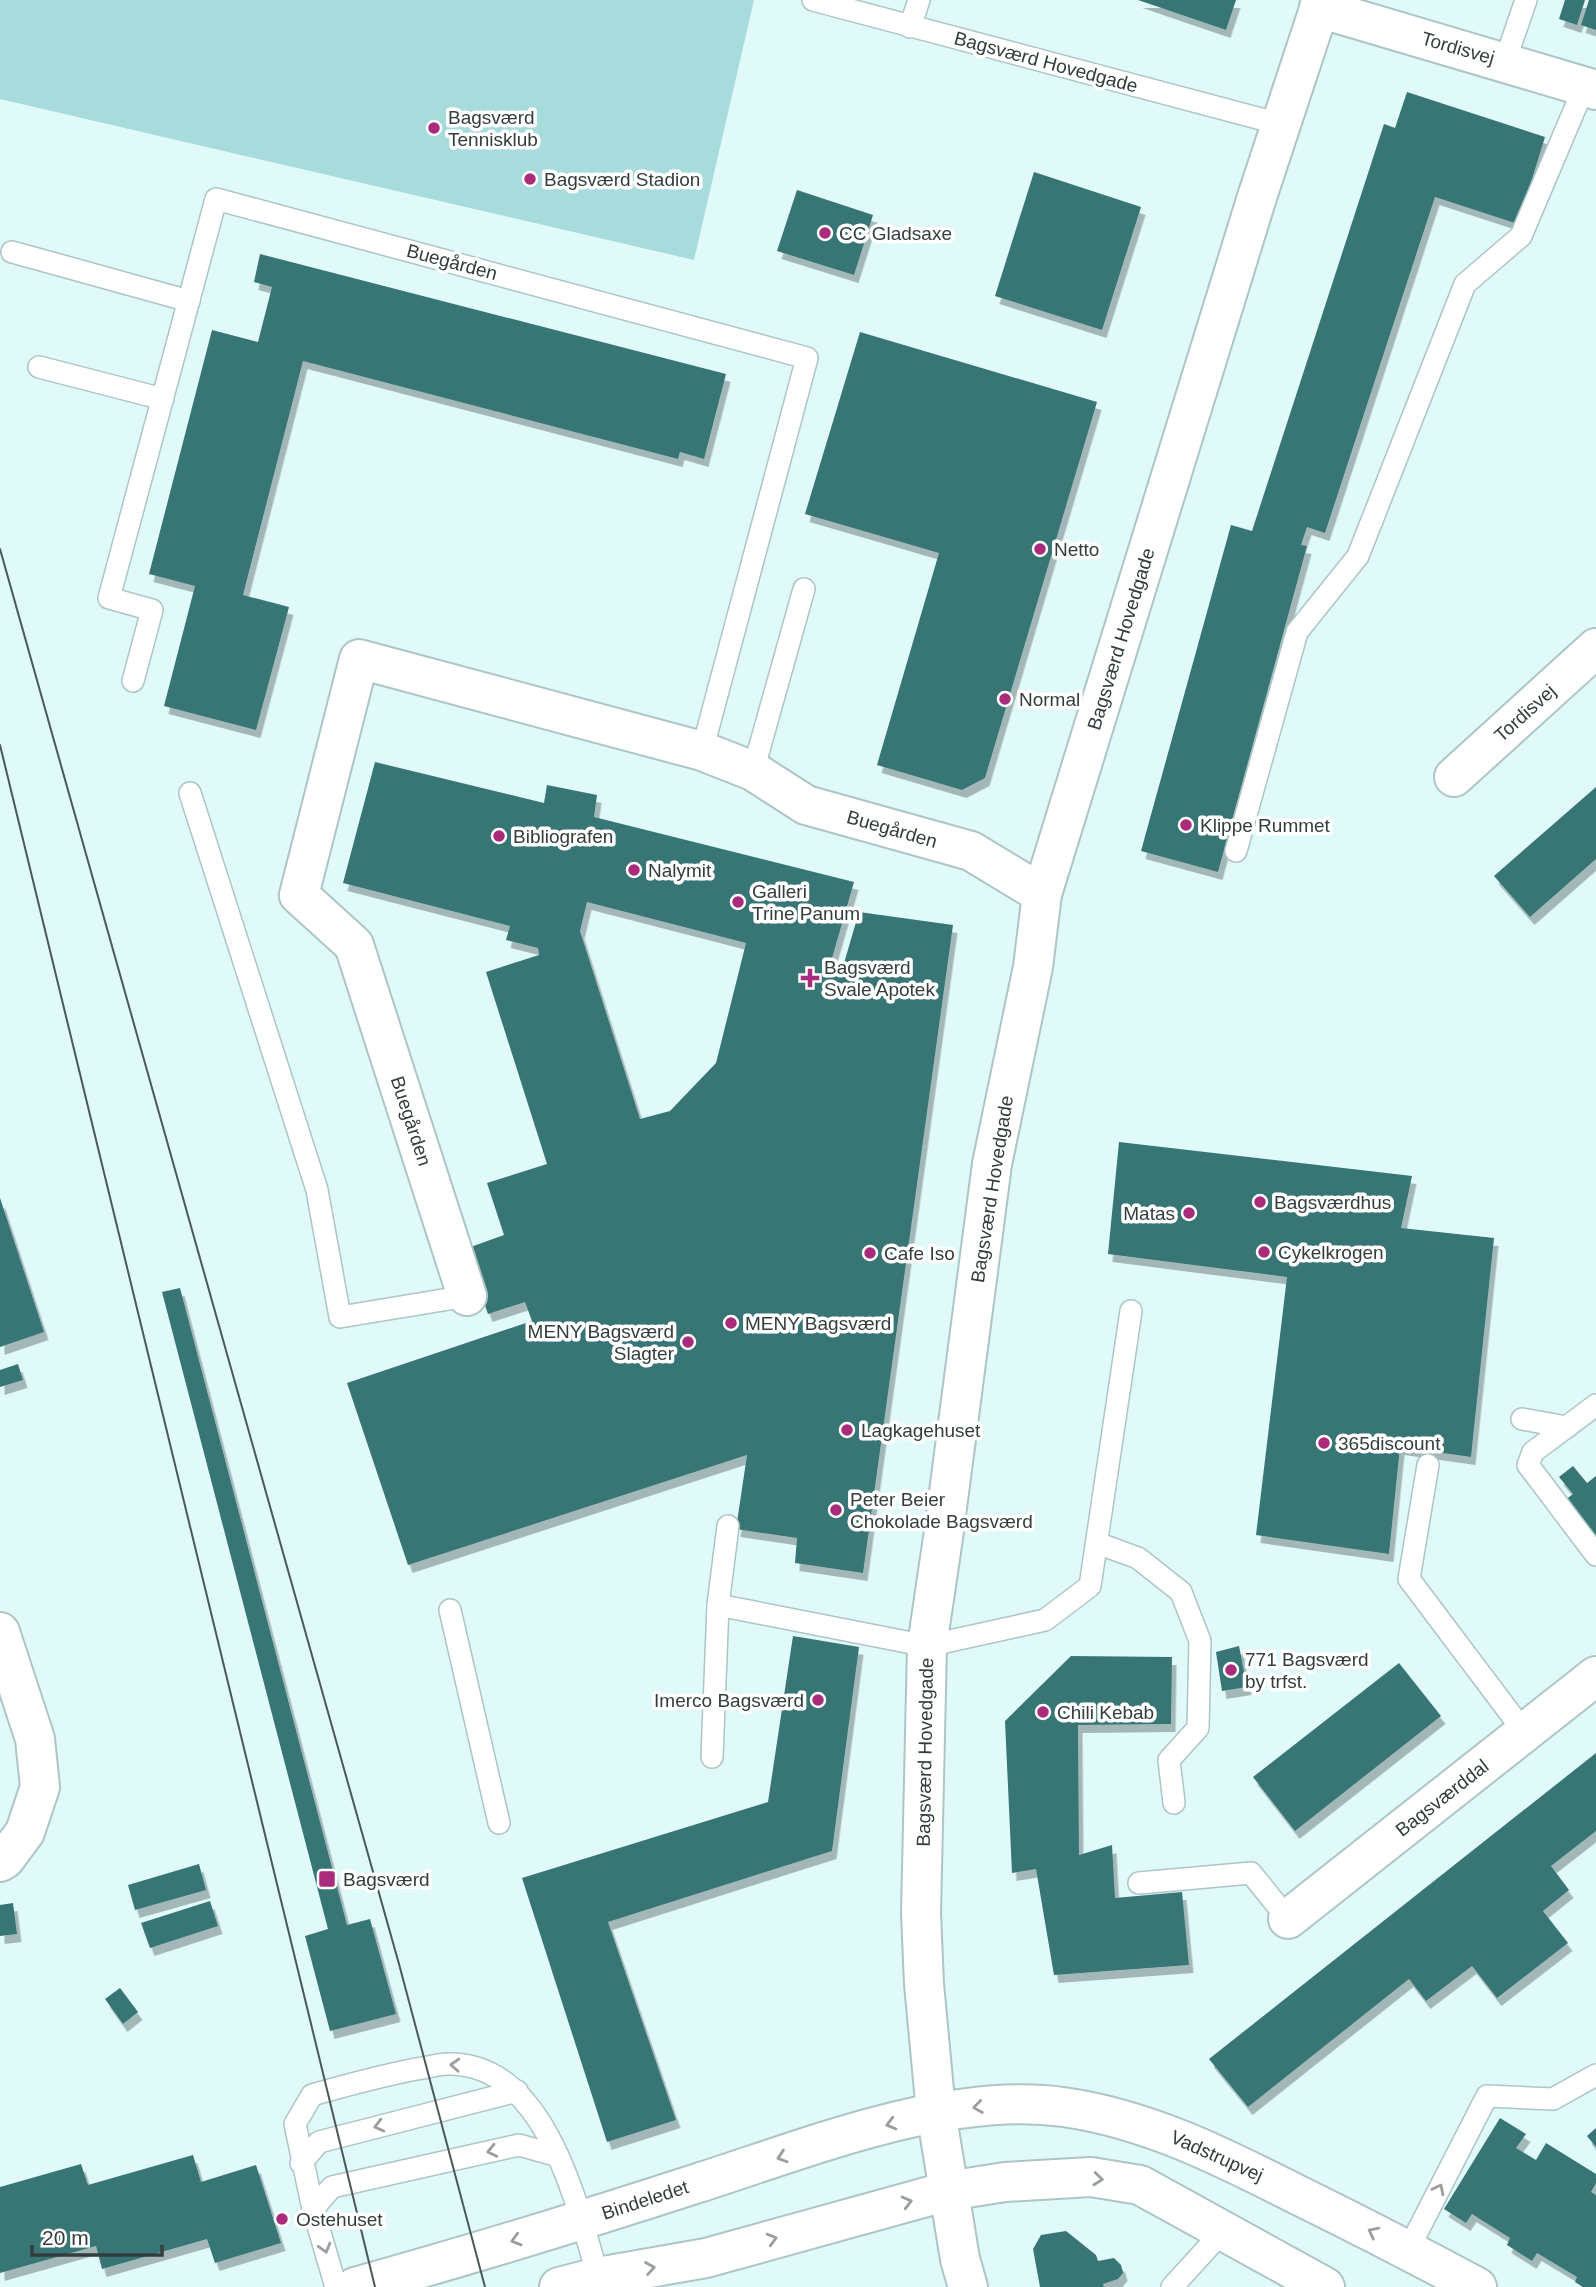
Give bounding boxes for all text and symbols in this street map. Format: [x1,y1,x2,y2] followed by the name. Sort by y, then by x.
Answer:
[952,27,1140,97] street label: Bagsværd Hovedgade
[1419,28,1497,68] street label: Tordisvej
[448,107,538,150] place label: Bagsværd Tennisklub
[426,120,442,136] marker: Bagsværd Tennisklub
[544,169,700,190] place label: Bagsværd Stadion
[522,171,538,187] marker: Bagsværd Stadion
[839,223,952,244] place label: CC Gladsaxe
[817,225,833,241] marker: CC Gladsaxe
[404,240,500,284] street label: Buegården
[1054,539,1099,560] place label: Netto
[1032,541,1048,557] marker: Netto
[1083,546,1159,732] street label: Bagsværd Hovedgade
[1490,680,1560,746] street label: Tordisvej
[1019,689,1080,710] place label: Normal
[997,691,1013,707] marker: Normal
[844,806,940,852] street label: Buegården
[1200,815,1331,836] place label: Klippe Rummet
[1178,817,1194,833] marker: Klippe Rummet
[513,826,613,847] place label: Bibliografen
[491,828,507,844] marker: Bibliografen
[648,860,712,881] place label: Nalymit
[626,862,642,878] marker: Nalymit
[752,881,860,924] place label: Galleri Trine Panum
[730,894,746,910] marker: Galleri Trine Panum
[824,957,935,1000] place label: Bagsværd Svale Apotek
[802,970,818,986] marker: Bagsværd Svale Apotek
[387,1074,435,1168] street label: Buegården
[967,1094,1017,1284] street label: Bagsværd Hovedgade
[1274,1192,1391,1213] place label: Bagsværdhus
[1252,1194,1268,1210] marker: Bagsværdhus
[1123,1203,1175,1224] place label: Matas
[1181,1205,1197,1221] marker: Matas
[1278,1242,1384,1263] place label: Cykelkrogen
[884,1243,955,1264] place label: Cafe Iso
[1256,1244,1272,1260] marker: Cykelkrogen
[862,1245,878,1261] marker: Cafe Iso
[745,1313,891,1334] place label: MENY Bagsværd
[723,1315,739,1331] marker: MENY Bagsværd
[528,1321,675,1364] place label: MENY Bagsværd Slagter
[680,1334,696,1350] marker: MENY Bagsværd Slagter
[861,1420,981,1441] place label: Lagkagehuset
[839,1422,855,1438] marker: Lagkagehuset
[1338,1433,1441,1454] place label: 365discount
[1316,1435,1332,1451] marker: 365discount
[850,1489,1033,1532] place label: Peter Beier Chokolade Bagsværd
[828,1502,844,1518] marker: Peter Beier Chokolade Bagsværd
[1245,1649,1369,1692] place label: 771 Bagsværd by trfst.
[913,1657,937,1847] street label: Bagsværd Hovedgade
[1223,1662,1239,1678] marker: 771 Bagsværd by trfst.
[654,1690,804,1711] place label: Imerco Bagsværd
[810,1692,826,1708] marker: Imerco Bagsværd
[1057,1702,1154,1723] place label: Chili Kebab
[1035,1704,1051,1720] marker: Chili Kebab
[1391,1755,1493,1841] street label: Bagsværddal
[317,1869,337,1889] marker: Bagsværd
[343,1869,430,1890] place label: Bagsværd
[449,2058,460,2073] one-way arrow
[972,2099,984,2114] one-way arrow
[885,2116,897,2130] one-way arrow
[373,2118,385,2132] one-way arrow
[1168,2126,1266,2186] street label: Vadstrupvej
[486,2143,498,2157] one-way arrow
[776,2148,788,2163] one-way arrow
[1092,2171,1104,2186] one-way arrow
[599,2176,692,2224] street label: Bindeledet
[1431,2184,1445,2197] one-way arrow
[900,2196,912,2210] one-way arrow
[296,2209,383,2230] place label: Ostehuset
[274,2211,290,2227] marker: Ostehuset
[32,2214,161,2258] scale bar
[42,2226,89,2249] text: 20 m
[1368,2227,1380,2241] one-way arrow
[511,2231,523,2246] one-way arrow
[766,2233,778,2247] one-way arrow
[316,2242,331,2254] one-way arrow
[644,2261,656,2276] one-way arrow

